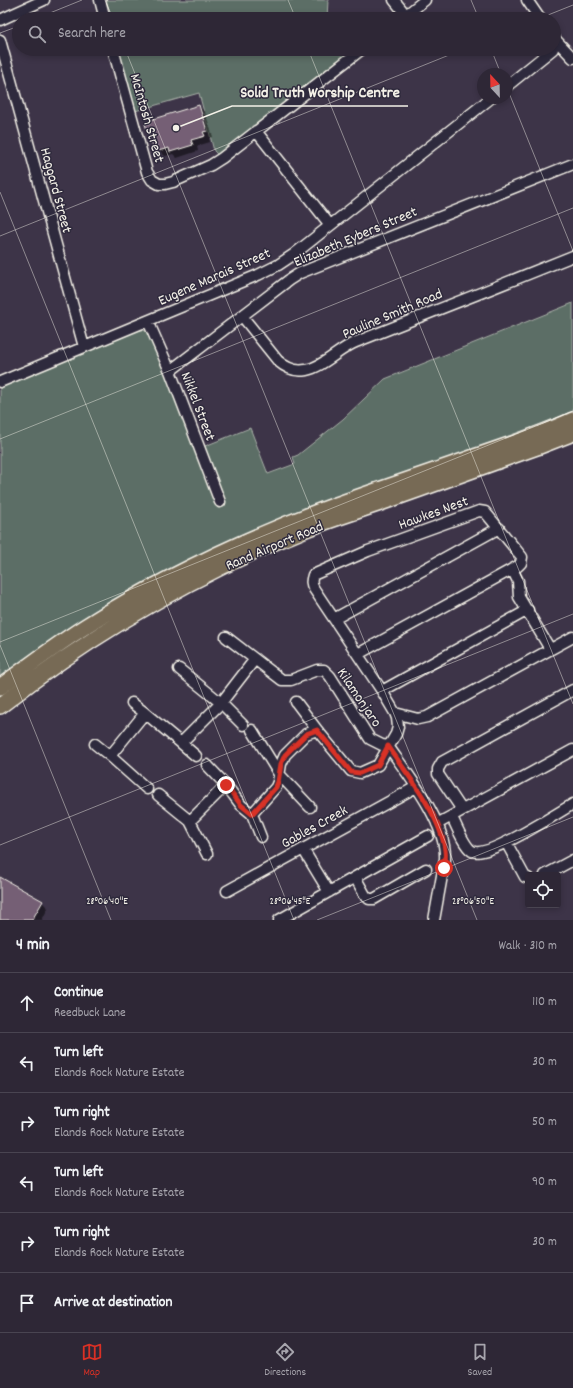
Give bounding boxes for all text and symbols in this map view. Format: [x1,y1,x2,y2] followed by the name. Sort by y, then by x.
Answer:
[12,12,561,56] search box
[26,23,48,45] icon: search
[58,23,126,45] text: Search here
[477,68,513,104] north arrow
[123,71,169,166] street label: McIntosh Street
[232,78,408,106] callout: Solid Truth Worship Centre
[240,82,400,105] text: Solid Truth Worship Centre
[33,145,77,236] street label: Haggard Street
[290,202,422,274] street label: Elizabeth Eybers Street
[155,243,275,312] street label: Eugene Marais Street
[339,284,446,346] street label: Pauline Smith Road
[174,369,221,445] street label: Nikkel Street
[396,491,472,537] street label: Hawkes Nest
[222,516,327,577] street label: Rand Airport Road
[330,664,386,732] street label: Kilamonjaro
[217,776,235,794] route end
[278,800,352,855] street label: Gables Creek
[435,859,453,877] route start
[525,872,561,908] map controls
[525,872,561,908] button: locate
[86,895,128,909] text: 28°06'40"E
[270,895,311,909] text: 28°06'45"E
[452,895,495,909] text: 28°06'50"E
[16,934,50,958] text: 4 min
[498,937,557,956] text: Walk · 310 m
[54,982,103,1004] text: Continue
[16,992,38,1014] icon: ahead
[532,993,557,1012] text: 110 m
[54,1004,126,1023] text: Reedbuck Lane
[54,1042,103,1064] text: Turn left
[16,1052,38,1074] icon: left
[532,1053,557,1072] text: 30 m
[54,1064,185,1083] text: Elands Rock Nature Estate
[54,1102,110,1124] text: Turn right
[16,1112,38,1134] icon: right
[532,1113,557,1132] text: 50 m
[54,1124,185,1143] text: Elands Rock Nature Estate
[54,1162,103,1184] text: Turn left
[16,1172,38,1194] icon: left
[532,1173,557,1192] text: 90 m
[54,1184,185,1203] text: Elands Rock Nature Estate
[54,1222,110,1244] text: Turn right
[16,1232,38,1254] icon: right
[532,1233,557,1252] text: 30 m
[54,1244,185,1263] text: Elands Rock Nature Estate
[16,1292,38,1314] icon: arrive
[54,1292,172,1314] text: Arrive at destination
[81,1341,103,1381] tab: Map
[264,1341,306,1381] tab: Directions
[468,1341,492,1381] tab: Saved

